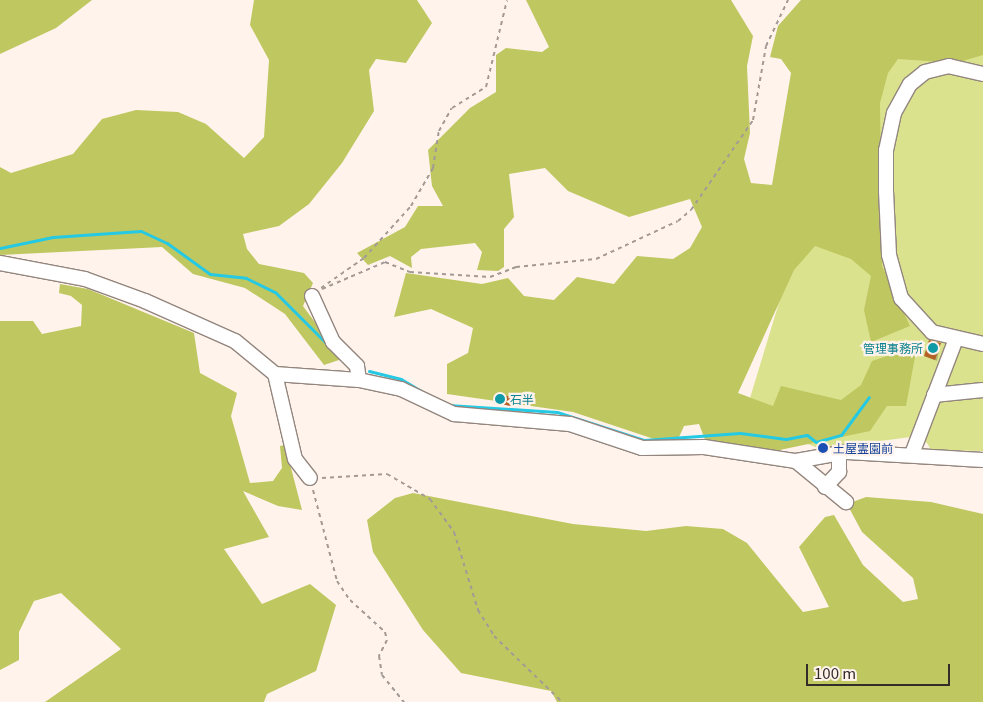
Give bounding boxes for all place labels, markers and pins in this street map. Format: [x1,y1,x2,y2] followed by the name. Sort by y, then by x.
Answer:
[863,341,923,355] place label: 管理事務所
[927,342,939,354] marker: 管理事務所
[510,392,534,406] place label: 石半
[494,393,506,405] marker: 石半
[833,441,893,455] place label: 土屋霊園前
[817,442,829,454] marker: 土屋霊園前

